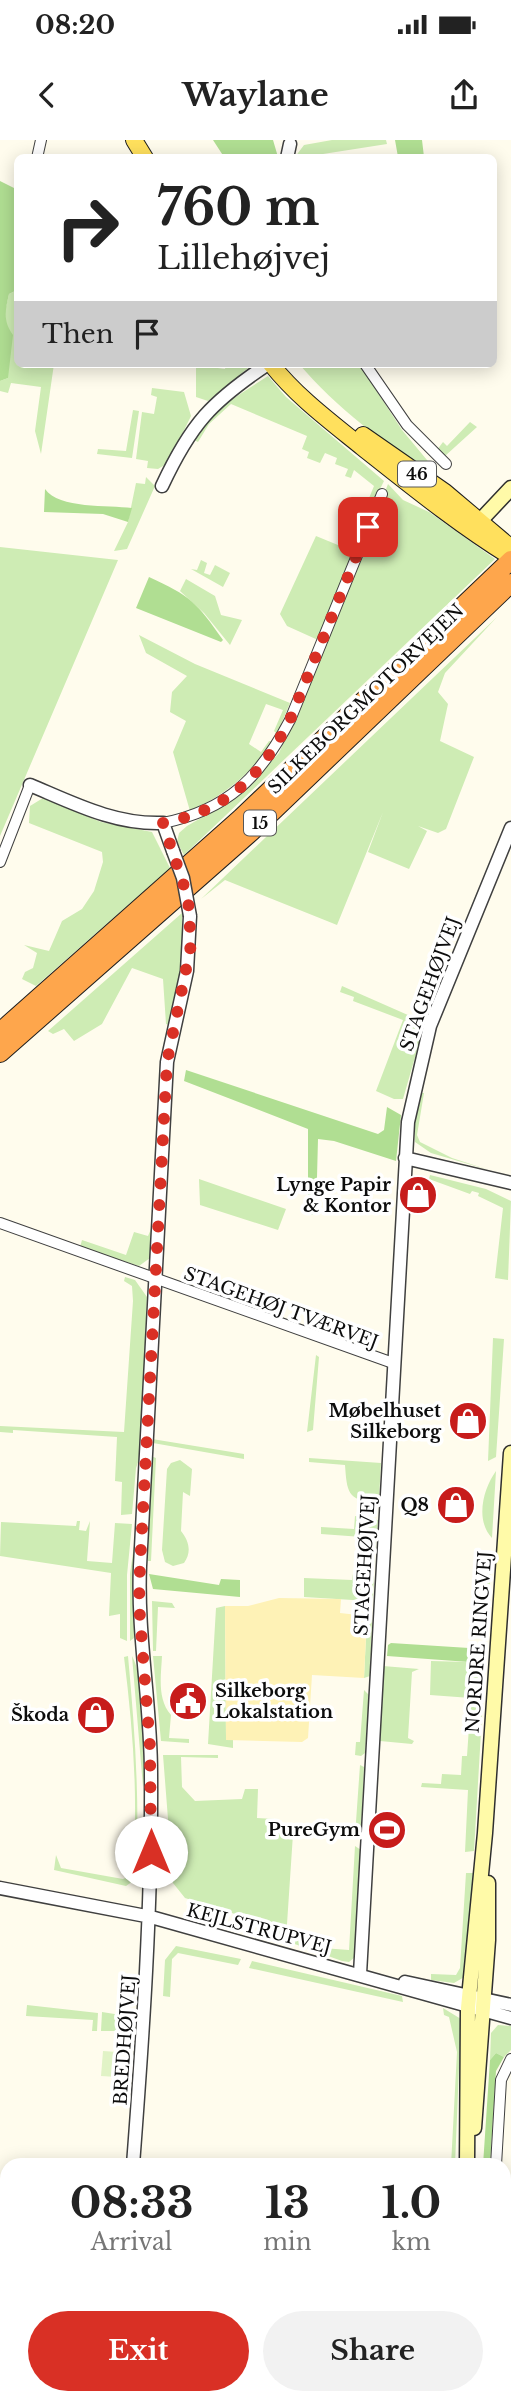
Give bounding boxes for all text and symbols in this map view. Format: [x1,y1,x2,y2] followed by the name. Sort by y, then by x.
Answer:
[35,9,115,41] text: 08:20
[182,75,329,115] text: Waylane
[28,76,66,114] icon: back
[445,76,483,114] icon: share
[157,177,320,238] text: 760 m
[42,182,133,273] icon: right
[157,238,330,278] text: Lillehøjvej
[128,315,166,353] icon: arrive
[42,318,114,350] text: Then
[398,462,436,486] road number: 46
[338,497,398,557] pin
[349,508,387,546] icon: arrive
[264,599,468,799] street label: SILKEBORGMOTORVEJEN
[244,810,276,836] road number: 15
[395,914,465,1054] street label: STAGEHØJVEJ
[276,1174,391,1217] place label: Lynge Papir & Kontor
[397,1174,439,1216] shop icon: Lynge Papir & Kontor
[181,1263,381,1353] street label: STAGEHØJ TVÆRVEJ
[328,1400,442,1443] place label: Møbelhuset Silkeborg
[447,1400,489,1442] shop icon: Møbelhuset Silkeborg
[435,1484,477,1526] shop icon: Q8
[350,1494,380,1636] street label: STAGEHØJVEJ
[400,1494,429,1516] place label: Q8
[462,1550,496,1734] street label: NORDRE RINGVEJ
[167,1680,209,1722] public building icon: Silkeborg Lokalstation
[215,1680,333,1723] place label: Silkeborg Lokalstation
[75,1694,117,1736] shop icon: Škoda
[11,1703,70,1726] place label: Škoda
[366,1809,408,1851] sports icon: PureGym
[114,1815,188,1889] position arrow
[268,1819,360,1841] place label: PureGym
[184,1899,334,1959] street label: KEJLSTRUPVEJ
[109,1974,141,2106] street label: BREDHØJVEJ
[70,2177,194,2229] text: 08:33
[265,2177,310,2229] text: 13
[381,2177,441,2229] text: 1.0
[91,2228,172,2256] text: Arrival
[263,2228,312,2256] text: min
[392,2228,431,2256] text: km
[28,2311,249,2391] button: Exit
[263,2311,483,2391] button: Share

